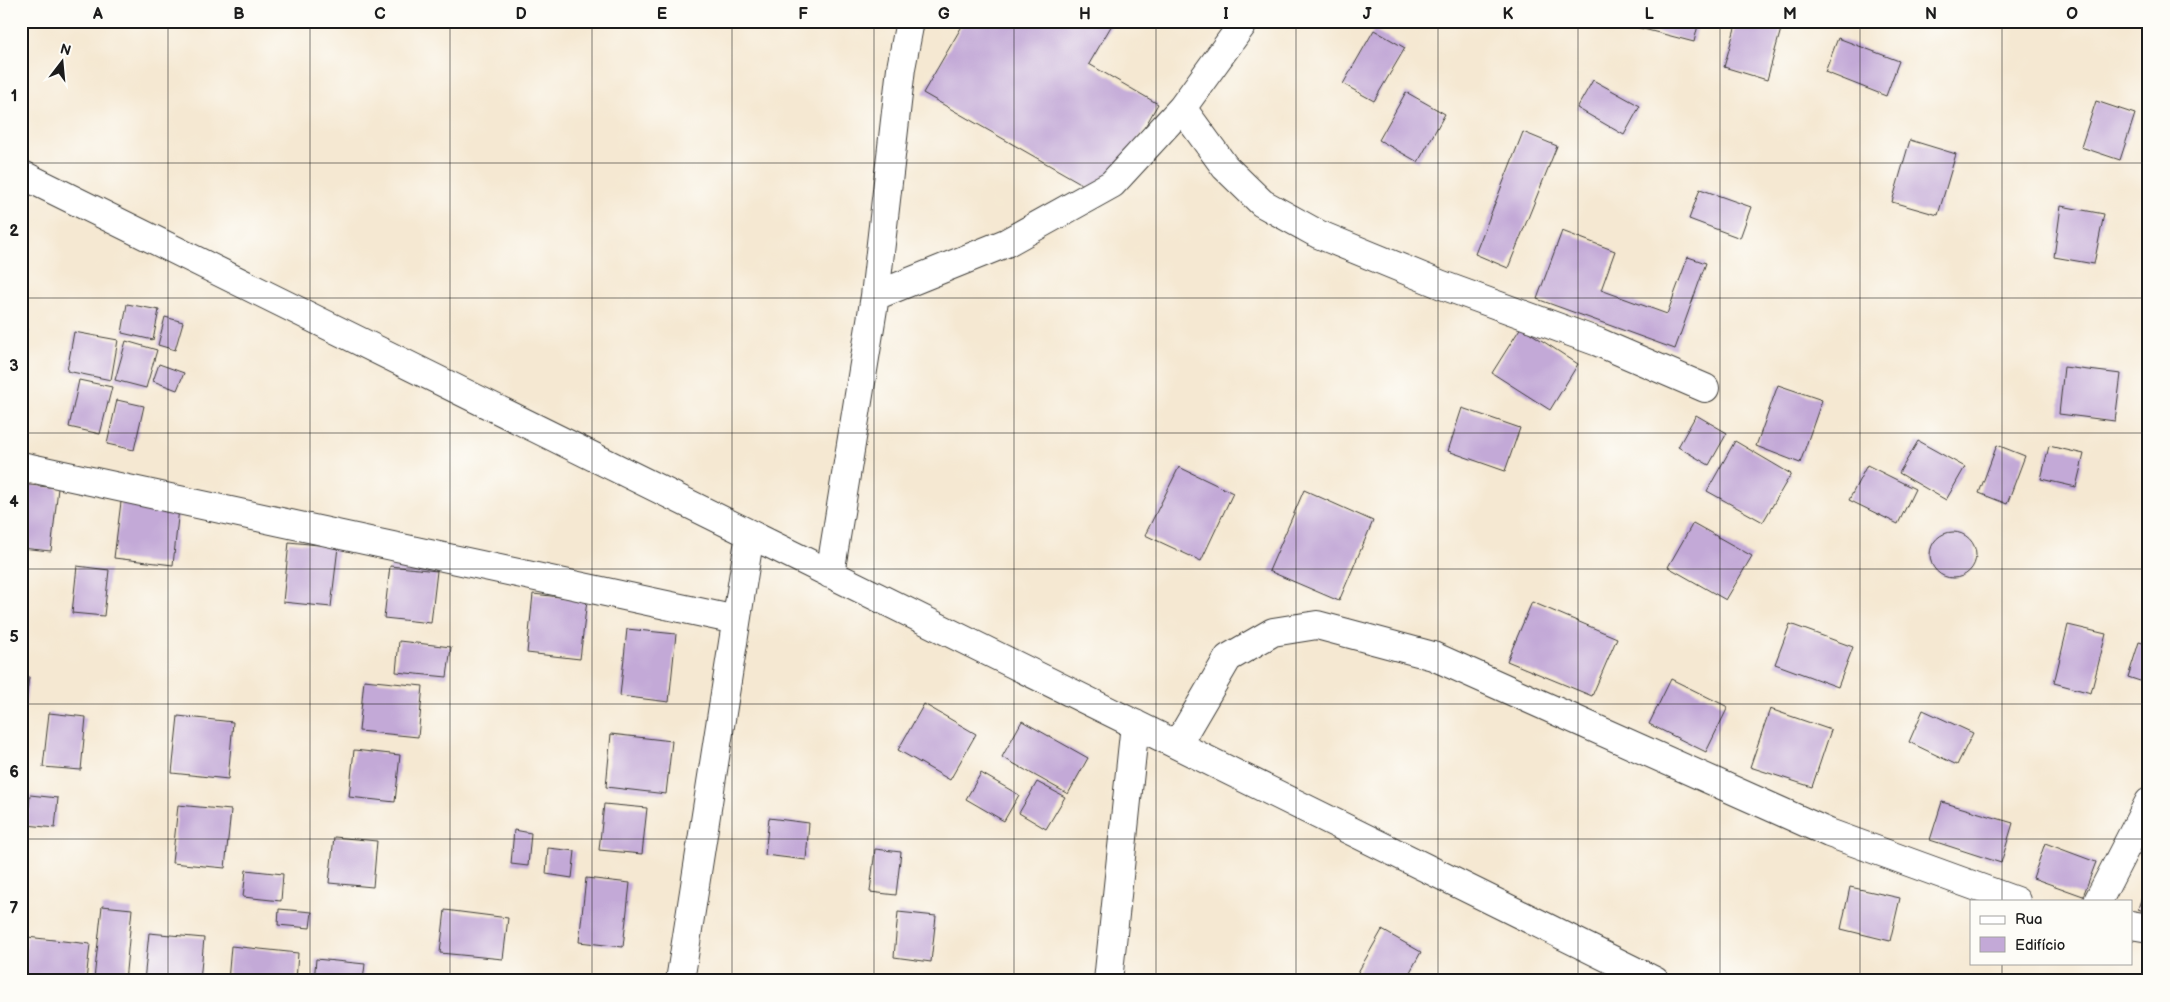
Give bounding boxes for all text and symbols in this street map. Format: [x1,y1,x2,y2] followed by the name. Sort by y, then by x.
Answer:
[92,5,103,24] text: A
[233,5,245,24] text: B
[374,5,386,24] text: C
[515,5,527,24] text: D
[657,5,667,24] text: E
[798,5,808,24] text: F
[938,5,950,24] text: G
[1079,5,1091,24] text: H
[1223,5,1229,24] text: I
[1363,5,1372,24] text: J
[1503,5,1514,24] text: K
[1644,5,1654,24] text: L
[1783,5,1797,24] text: M
[1925,5,1937,24] text: N
[2066,5,2078,24] text: O
[38,38,88,88] north arrow
[58,40,73,60] text: N
[11,87,17,106] text: 1
[9,222,19,241] text: 2
[9,357,19,376] text: 3
[9,493,19,512] text: 4
[9,628,19,647] text: 5
[9,763,19,782] text: 6
[10,899,19,918] text: 7
[1970,900,2132,964] legend
[2015,910,2043,929] text: Rua
[2015,936,2065,955] text: Edifício

